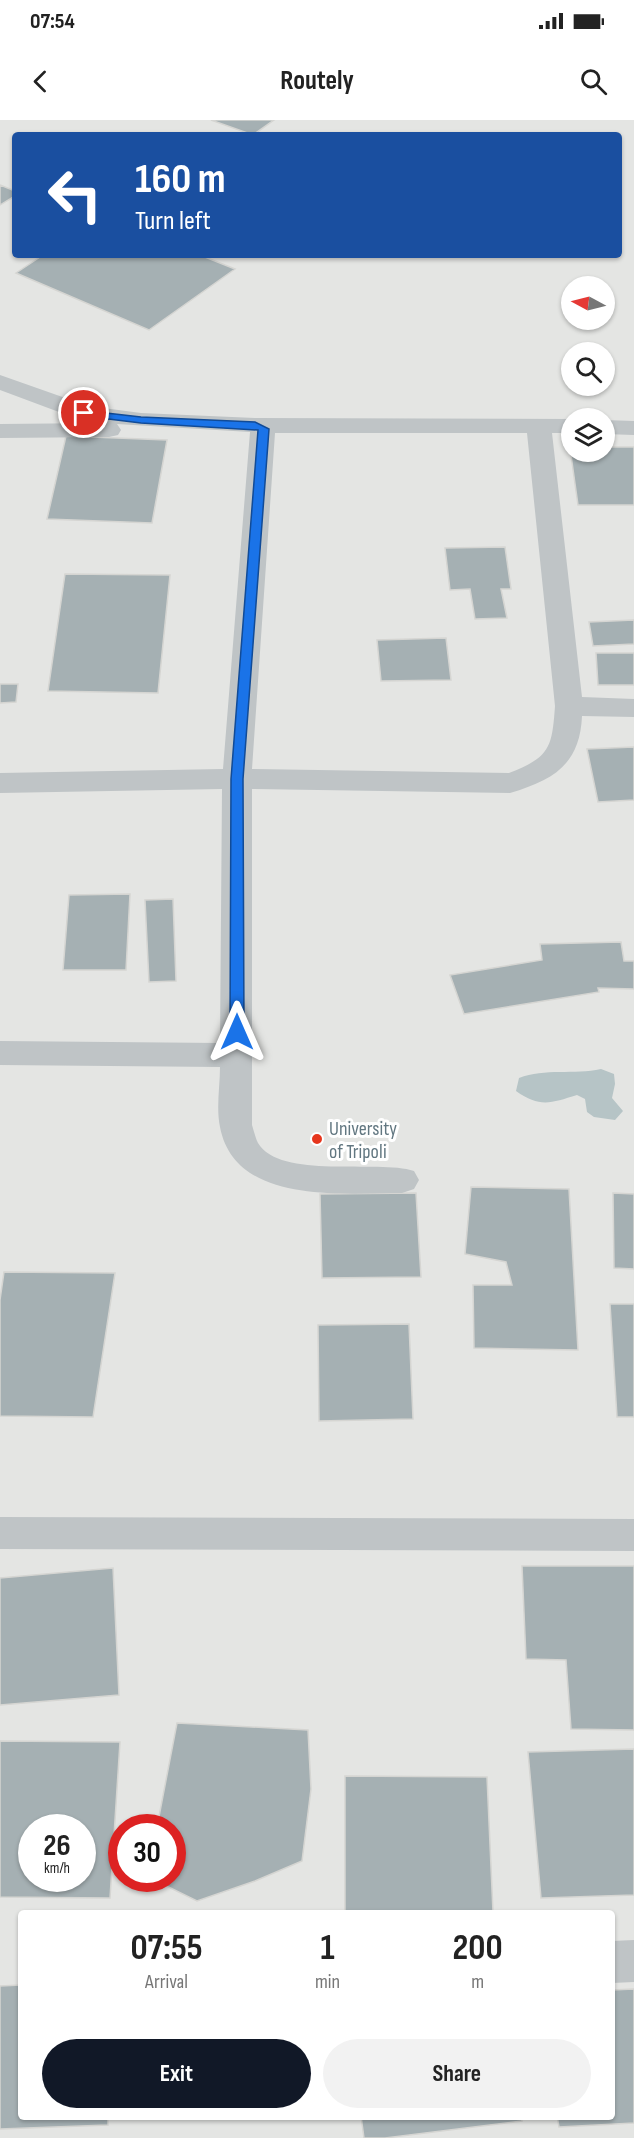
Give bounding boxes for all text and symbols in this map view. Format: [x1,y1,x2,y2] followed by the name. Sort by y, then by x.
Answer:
[30,8,75,35] text: 07:54
[24,65,57,98] icon: back
[280,65,354,97] text: Routely
[577,65,610,98] icon: search
[135,154,226,205] text: 160 m
[36,156,114,234] icon: left
[135,205,211,237] text: Turn left
[561,276,615,330] north arrow
[561,276,615,462] map controls
[561,342,615,396] button: search
[58,387,109,438] pin
[67,396,100,429] icon: arrive
[561,408,615,462] button: layers
[205,1000,269,1064] position arrow
[329,1117,397,1164] place label: University of Tripoli
[310,1132,324,1146] marker: University of Tripoli
[108,1814,186,1892] speed limit sign: 30
[43,1828,71,1864] text: 26
[44,1859,70,1878] text: km/h
[130,1927,203,1970] text: 07:55
[321,1927,335,1970] text: 1
[453,1927,503,1970] text: 200
[145,1970,188,1994] text: Arrival
[315,1970,340,1994] text: min
[471,1970,484,1994] text: m
[42,2039,311,2108] button: Exit
[323,2039,591,2108] button: Share

